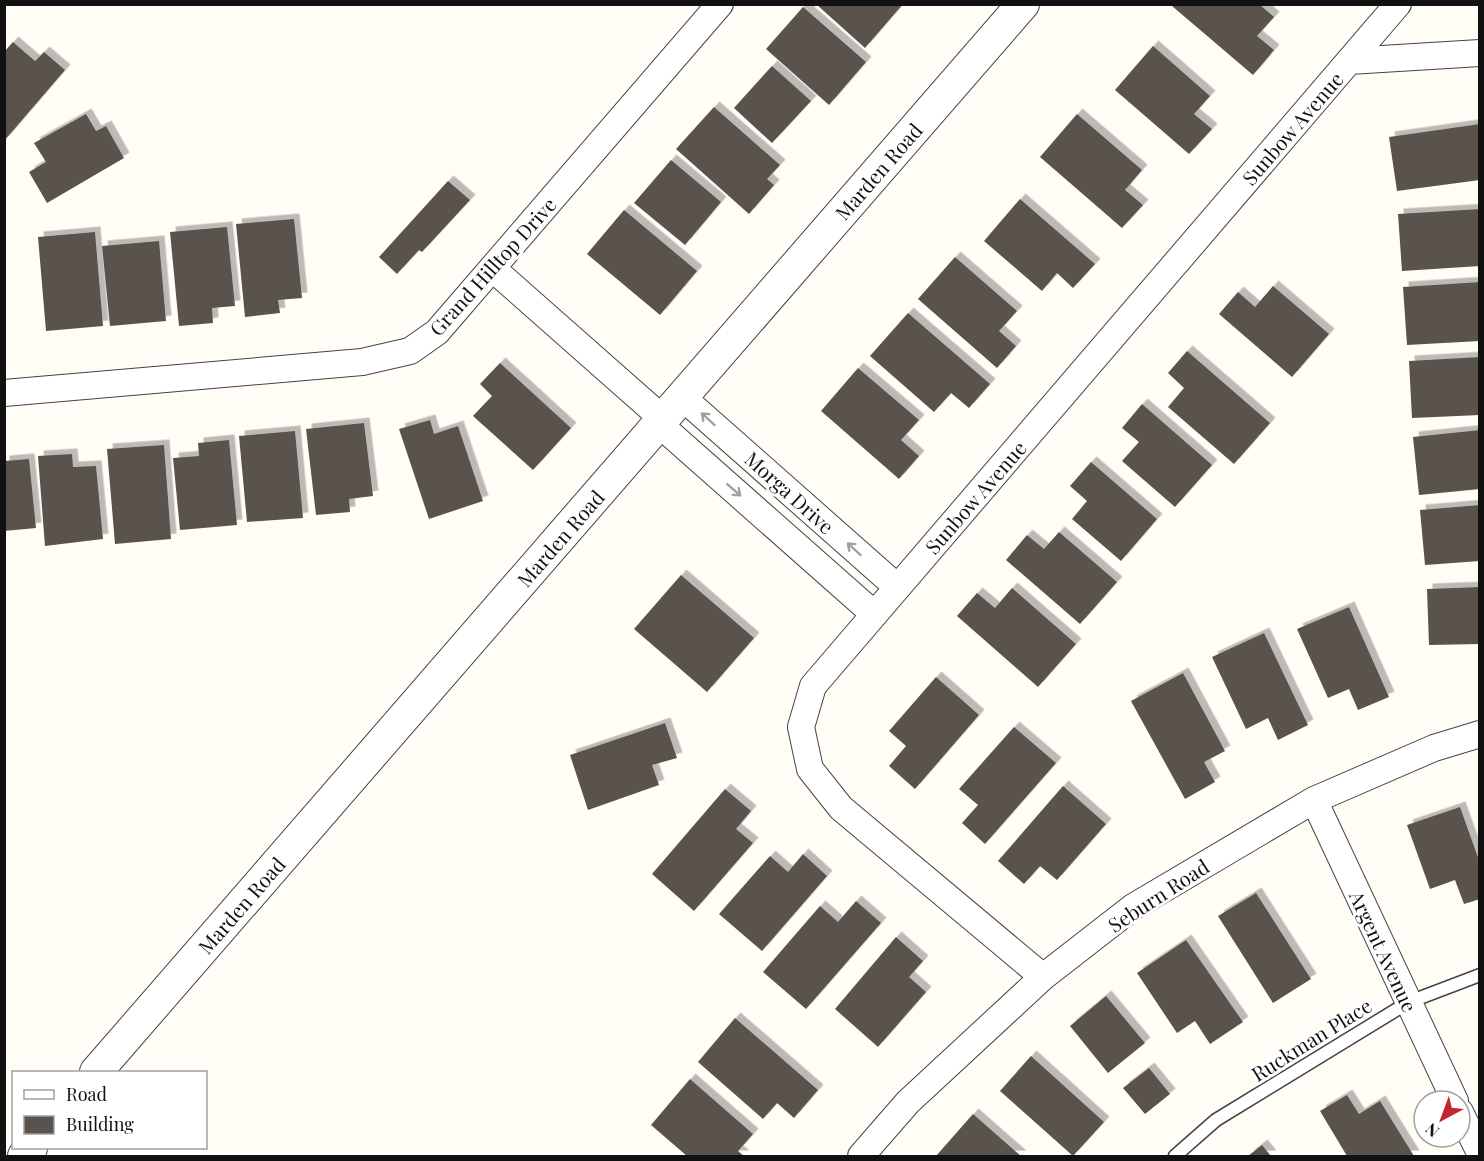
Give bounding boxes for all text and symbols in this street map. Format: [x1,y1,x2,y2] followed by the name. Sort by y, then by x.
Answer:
[1235,66,1349,190] street label: Sunbow Avenue
[828,117,928,225] street label: Marden Road
[423,191,561,341] street label: Grand Hilltop Drive
[701,412,716,426] one-way arrow
[918,435,1032,559] street label: Sunbow Avenue
[740,445,840,539] street label: Morga Drive
[726,483,741,497] one-way arrow
[510,484,610,592] street label: Marden Road
[846,542,861,556] one-way arrow
[191,851,291,959] street label: Marden Road
[1102,852,1214,938] street label: Seburn Road
[1344,885,1424,1016] street label: Argent Avenue
[1246,991,1376,1087] street label: Ruckman Place
[12,1071,207,1149] legend
[66,1082,107,1106] text: Road
[1412,1089,1472,1149] north arrow
[66,1112,134,1136] text: Building
[1420,1119,1443,1142] text: N

